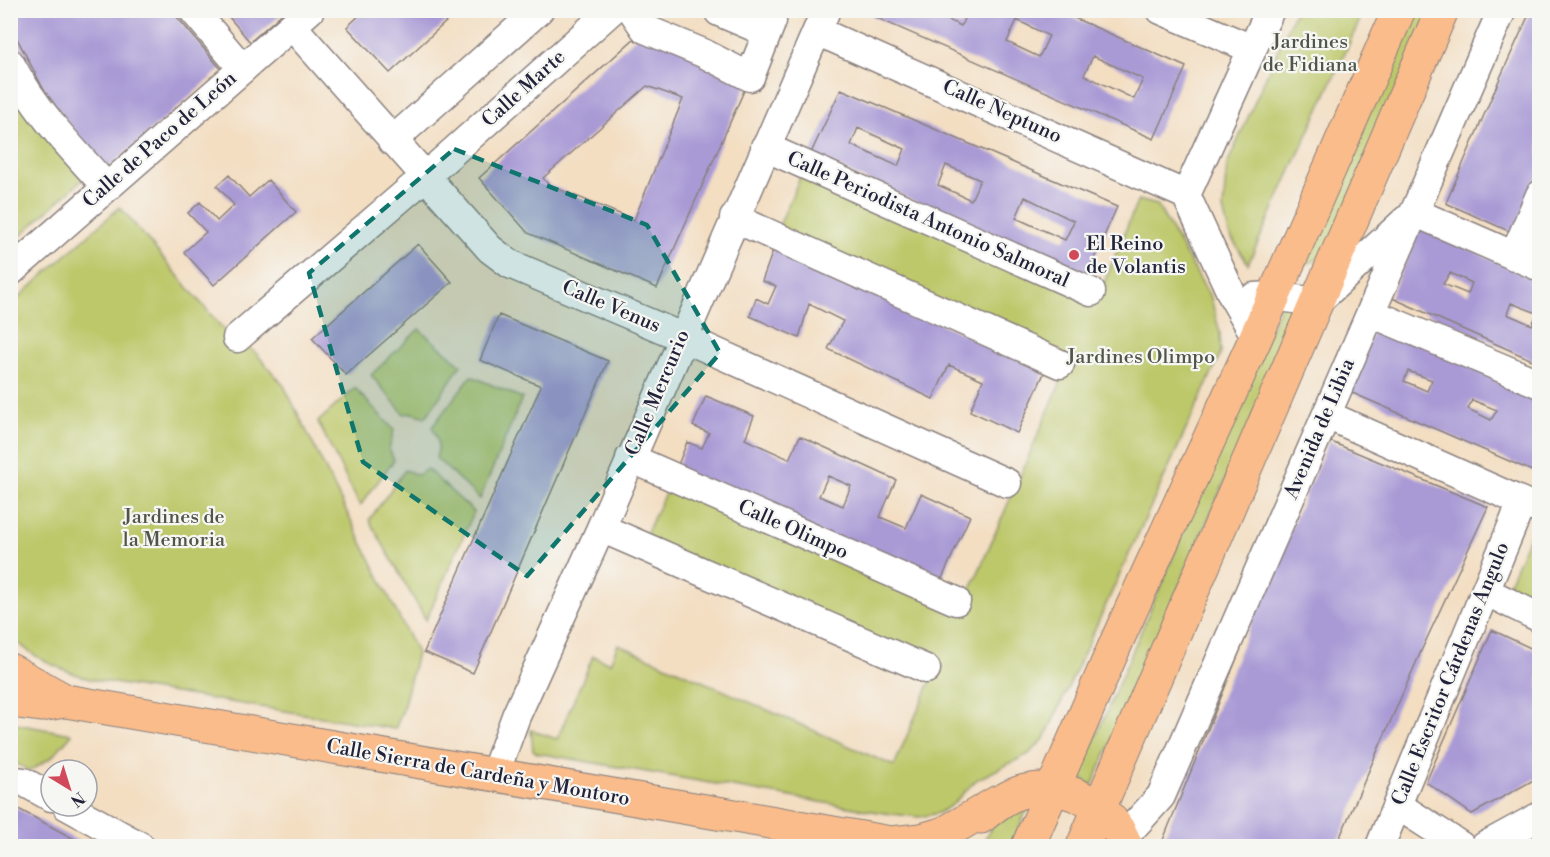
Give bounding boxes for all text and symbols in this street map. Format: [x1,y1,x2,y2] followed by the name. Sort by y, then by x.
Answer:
[1262,30,1358,78] park label: Jardines de Fidiana
[477,45,571,133] street label: Calle Marte
[78,66,242,214] street label: Calle de Paco de León
[939,75,1065,149] street label: Calle Neptuno
[783,146,1073,294] street label: Calle Periodista Antonio Salmoral
[1086,232,1186,280] place label: El Reino de Volantis
[1067,248,1081,262] marker: El Reino de Volantis
[558,275,664,339] street label: Calle Venus
[620,326,696,460] street label: Calle Mercurio
[1066,345,1215,370] park label: Jardines Olimpo
[1279,354,1361,504] street label: Avenida de Libia
[734,495,852,565] street label: Calle Olimpo
[122,505,226,553] park label: Jardines de la Memoria
[1387,539,1515,809] street label: Calle Escritor Cárdenas Angulo
[324,734,632,812] street label: Calle Sierra de Cardeña y Montoro
[39,758,99,818] north arrow
[66,787,89,811] text: N

